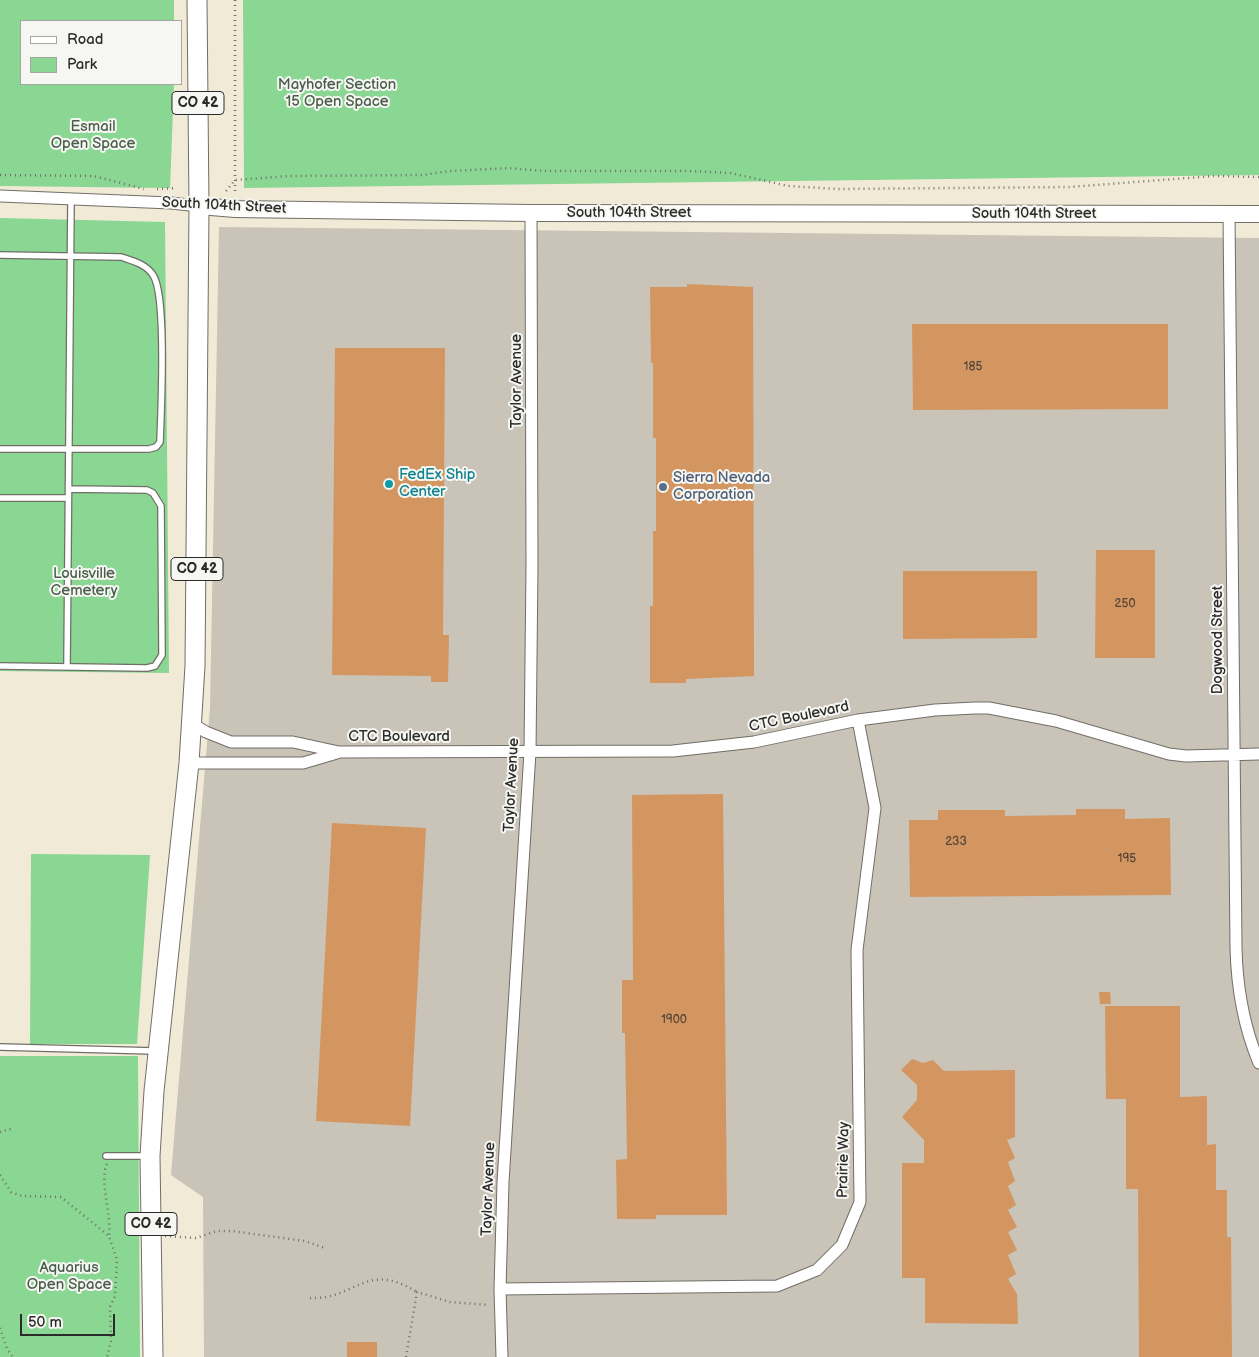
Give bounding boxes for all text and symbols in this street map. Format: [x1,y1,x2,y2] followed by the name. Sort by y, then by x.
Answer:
[20,20,182,85] legend
[67,30,103,49] text: Road
[67,55,97,74] text: Park
[278,76,396,111] park label: Mayhofer Section 15 Open Space
[172,92,224,115] road number: CO 42
[51,118,135,153] park label: Esmail Open Space
[161,194,287,218] street label: South 104th Street
[567,204,691,222] street label: South 104th Street
[972,205,1096,223] street label: South 104th Street
[508,334,526,428] street label: Taylor Avenue
[964,360,982,374] house number: 185
[399,466,476,501] place label: FedEx Ship Center
[673,469,770,504] place label: Sierra Nevada Corporation
[383,478,395,490] marker: FedEx Ship Center
[657,481,669,493] marker: Sierra Nevada Corporation
[171,558,223,580] road number: CO 42
[51,565,117,600] park label: Louisville Cemetery
[1209,586,1227,694] street label: Dogwood Street
[1114,597,1136,611] house number: 250
[747,698,851,736] street label: CTC Boulevard
[348,728,450,746] street label: CTC Boulevard
[501,737,523,833] street label: Taylor Avenue
[945,835,967,849] house number: 233
[1118,852,1136,866] house number: 195
[661,1013,687,1027] house number: 1900
[834,1122,854,1198] street label: Prairie Way
[478,1142,500,1236] street label: Taylor Avenue
[125,1212,177,1236] road number: CO 42
[27,1259,111,1294] park label: Aquarius Open Space
[22,1304,118,1336] scale bar
[28,1313,62,1332] text: 50 m

